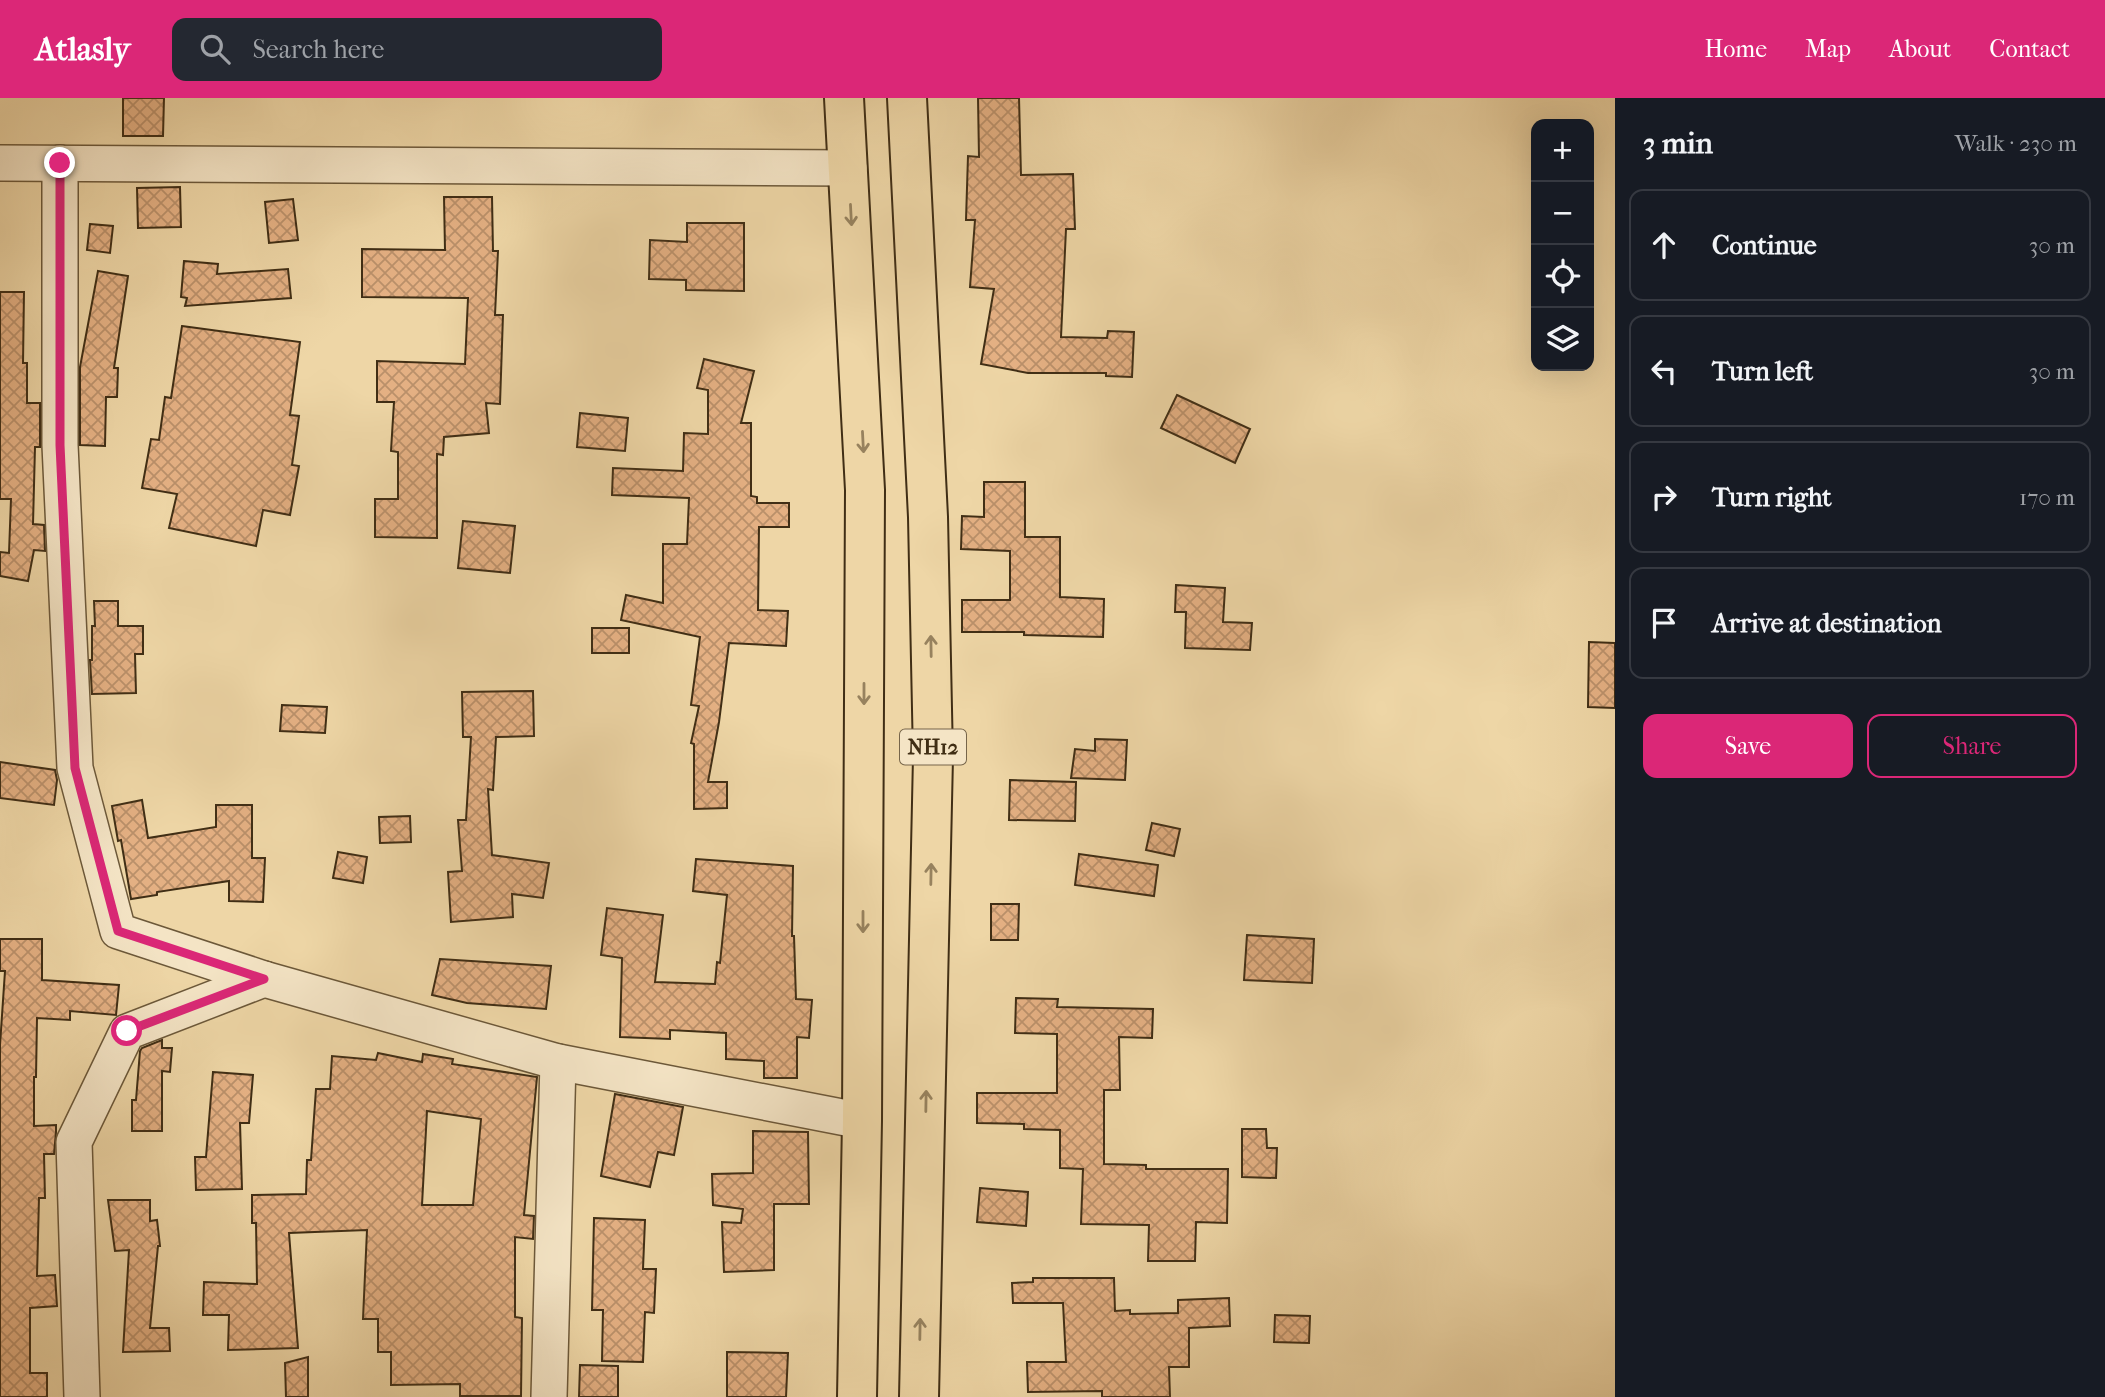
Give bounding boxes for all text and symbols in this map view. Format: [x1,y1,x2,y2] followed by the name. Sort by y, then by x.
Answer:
[172,18,662,81] search box
[35,30,130,69] text: Atlasly
[196,30,234,68] icon: search
[252,34,384,65] text: Search here
[1705,35,1767,63] text: Home
[1805,35,1851,63] text: Map
[1889,35,1951,63] text: About
[1989,35,2070,63] text: Contact
[1531,119,1594,371] map controls
[1531,119,1594,182] button: +
[1643,126,1713,161] text: 3 min
[1955,130,2077,157] text: Walk · 230 m
[44,147,75,178] route end
[1531,182,1594,245] button: −
[845,203,858,226] one-way arrow
[1645,226,1683,264] icon: ahead
[1712,230,1817,261] text: Continue
[2029,232,2075,259] text: 30 m
[1531,245,1594,308] button: locate
[1531,308,1594,371] button: layers
[1645,352,1683,390] icon: left
[1712,356,1813,387] text: Turn left
[2029,358,2075,385] text: 30 m
[856,430,869,453] one-way arrow
[1645,478,1683,516] icon: right
[1712,482,1832,513] text: Turn right
[2019,484,2075,511] text: 170 m
[1645,604,1683,642] icon: arrive
[1712,608,1942,639] text: Arrive at destination
[924,635,938,658] one-way arrow
[857,682,871,705] one-way arrow
[1643,714,1853,778] button: Save
[1867,714,2077,778] button: Share
[900,730,966,764] road number: NH12
[924,863,938,886] one-way arrow
[856,910,870,933] one-way arrow
[111,1015,142,1046] route start
[919,1090,932,1113] one-way arrow
[914,1318,927,1341] one-way arrow

